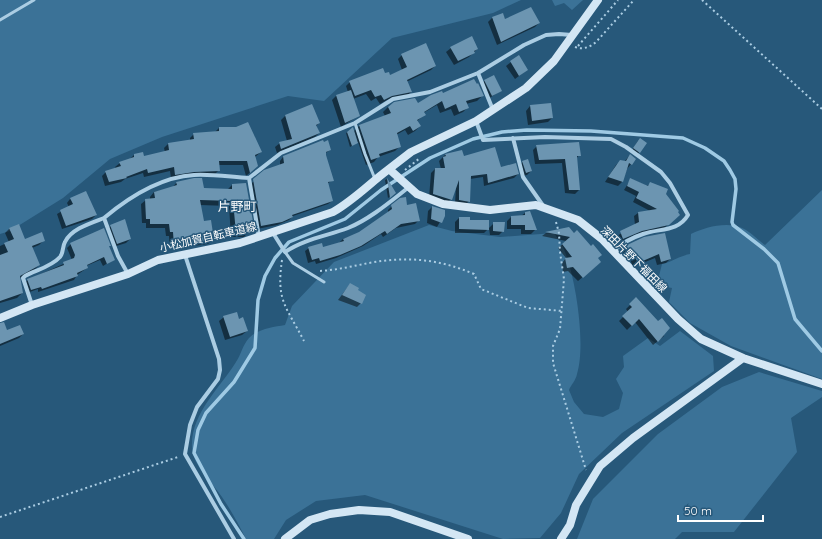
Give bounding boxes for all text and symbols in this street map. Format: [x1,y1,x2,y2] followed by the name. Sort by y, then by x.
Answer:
[217,198,257,214] district label: 片野町
[158,219,258,255] street label: 小松加賀自転車道線
[598,223,670,295] street label: 深田片野下福田線
[678,497,763,523] scale bar
[684,503,712,518] text: 50 m

